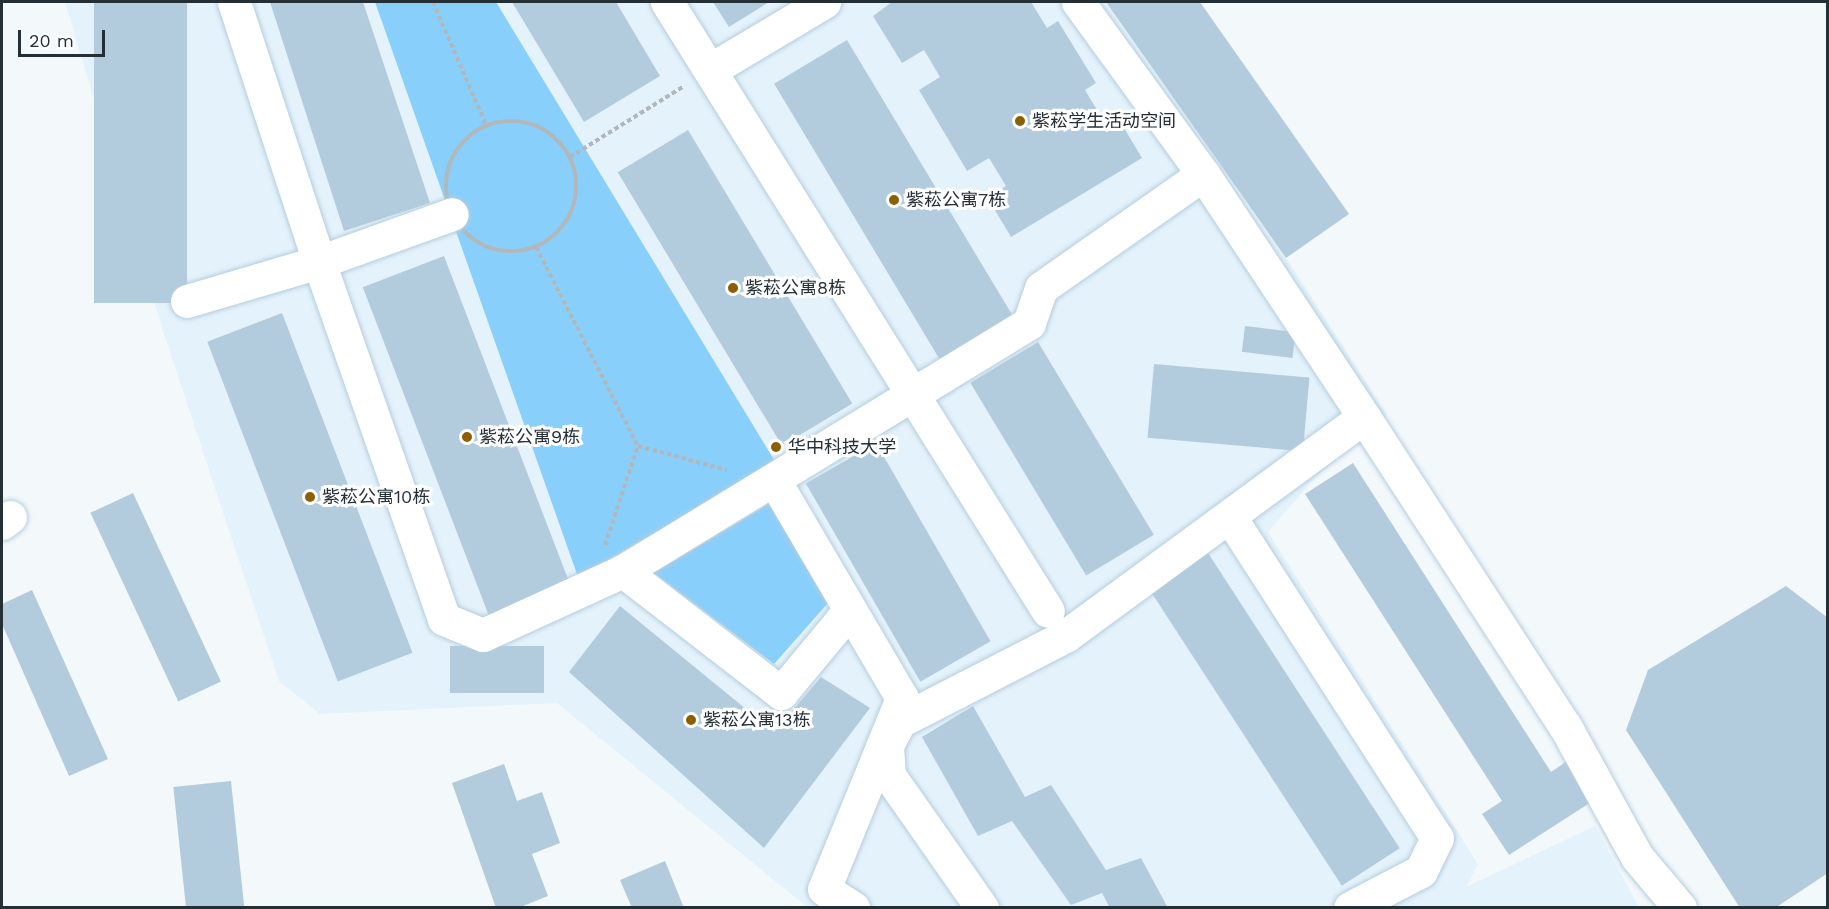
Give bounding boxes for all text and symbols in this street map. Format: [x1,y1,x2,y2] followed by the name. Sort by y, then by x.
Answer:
[21,18,108,56] scale bar
[29,30,74,51] text: 20 m
[1032,110,1176,132] place label: 紫菘学生活动空间
[1013,114,1027,128] marker: 紫菘学生活动空间
[906,189,1006,211] place label: 紫菘公寓7栋
[887,193,901,207] marker: 紫菘公寓7栋
[745,277,846,299] place label: 紫菘公寓8栋
[726,281,740,295] marker: 紫菘公寓8栋
[479,426,580,448] place label: 紫菘公寓9栋
[460,430,474,444] marker: 紫菘公寓9栋
[788,436,896,458] place label: 华中科技大学
[769,440,783,454] marker: 华中科技大学
[322,486,430,508] place label: 紫菘公寓10栋
[303,490,317,504] marker: 紫菘公寓10栋
[703,709,811,731] place label: 紫菘公寓13栋
[684,713,698,727] marker: 紫菘公寓13栋

